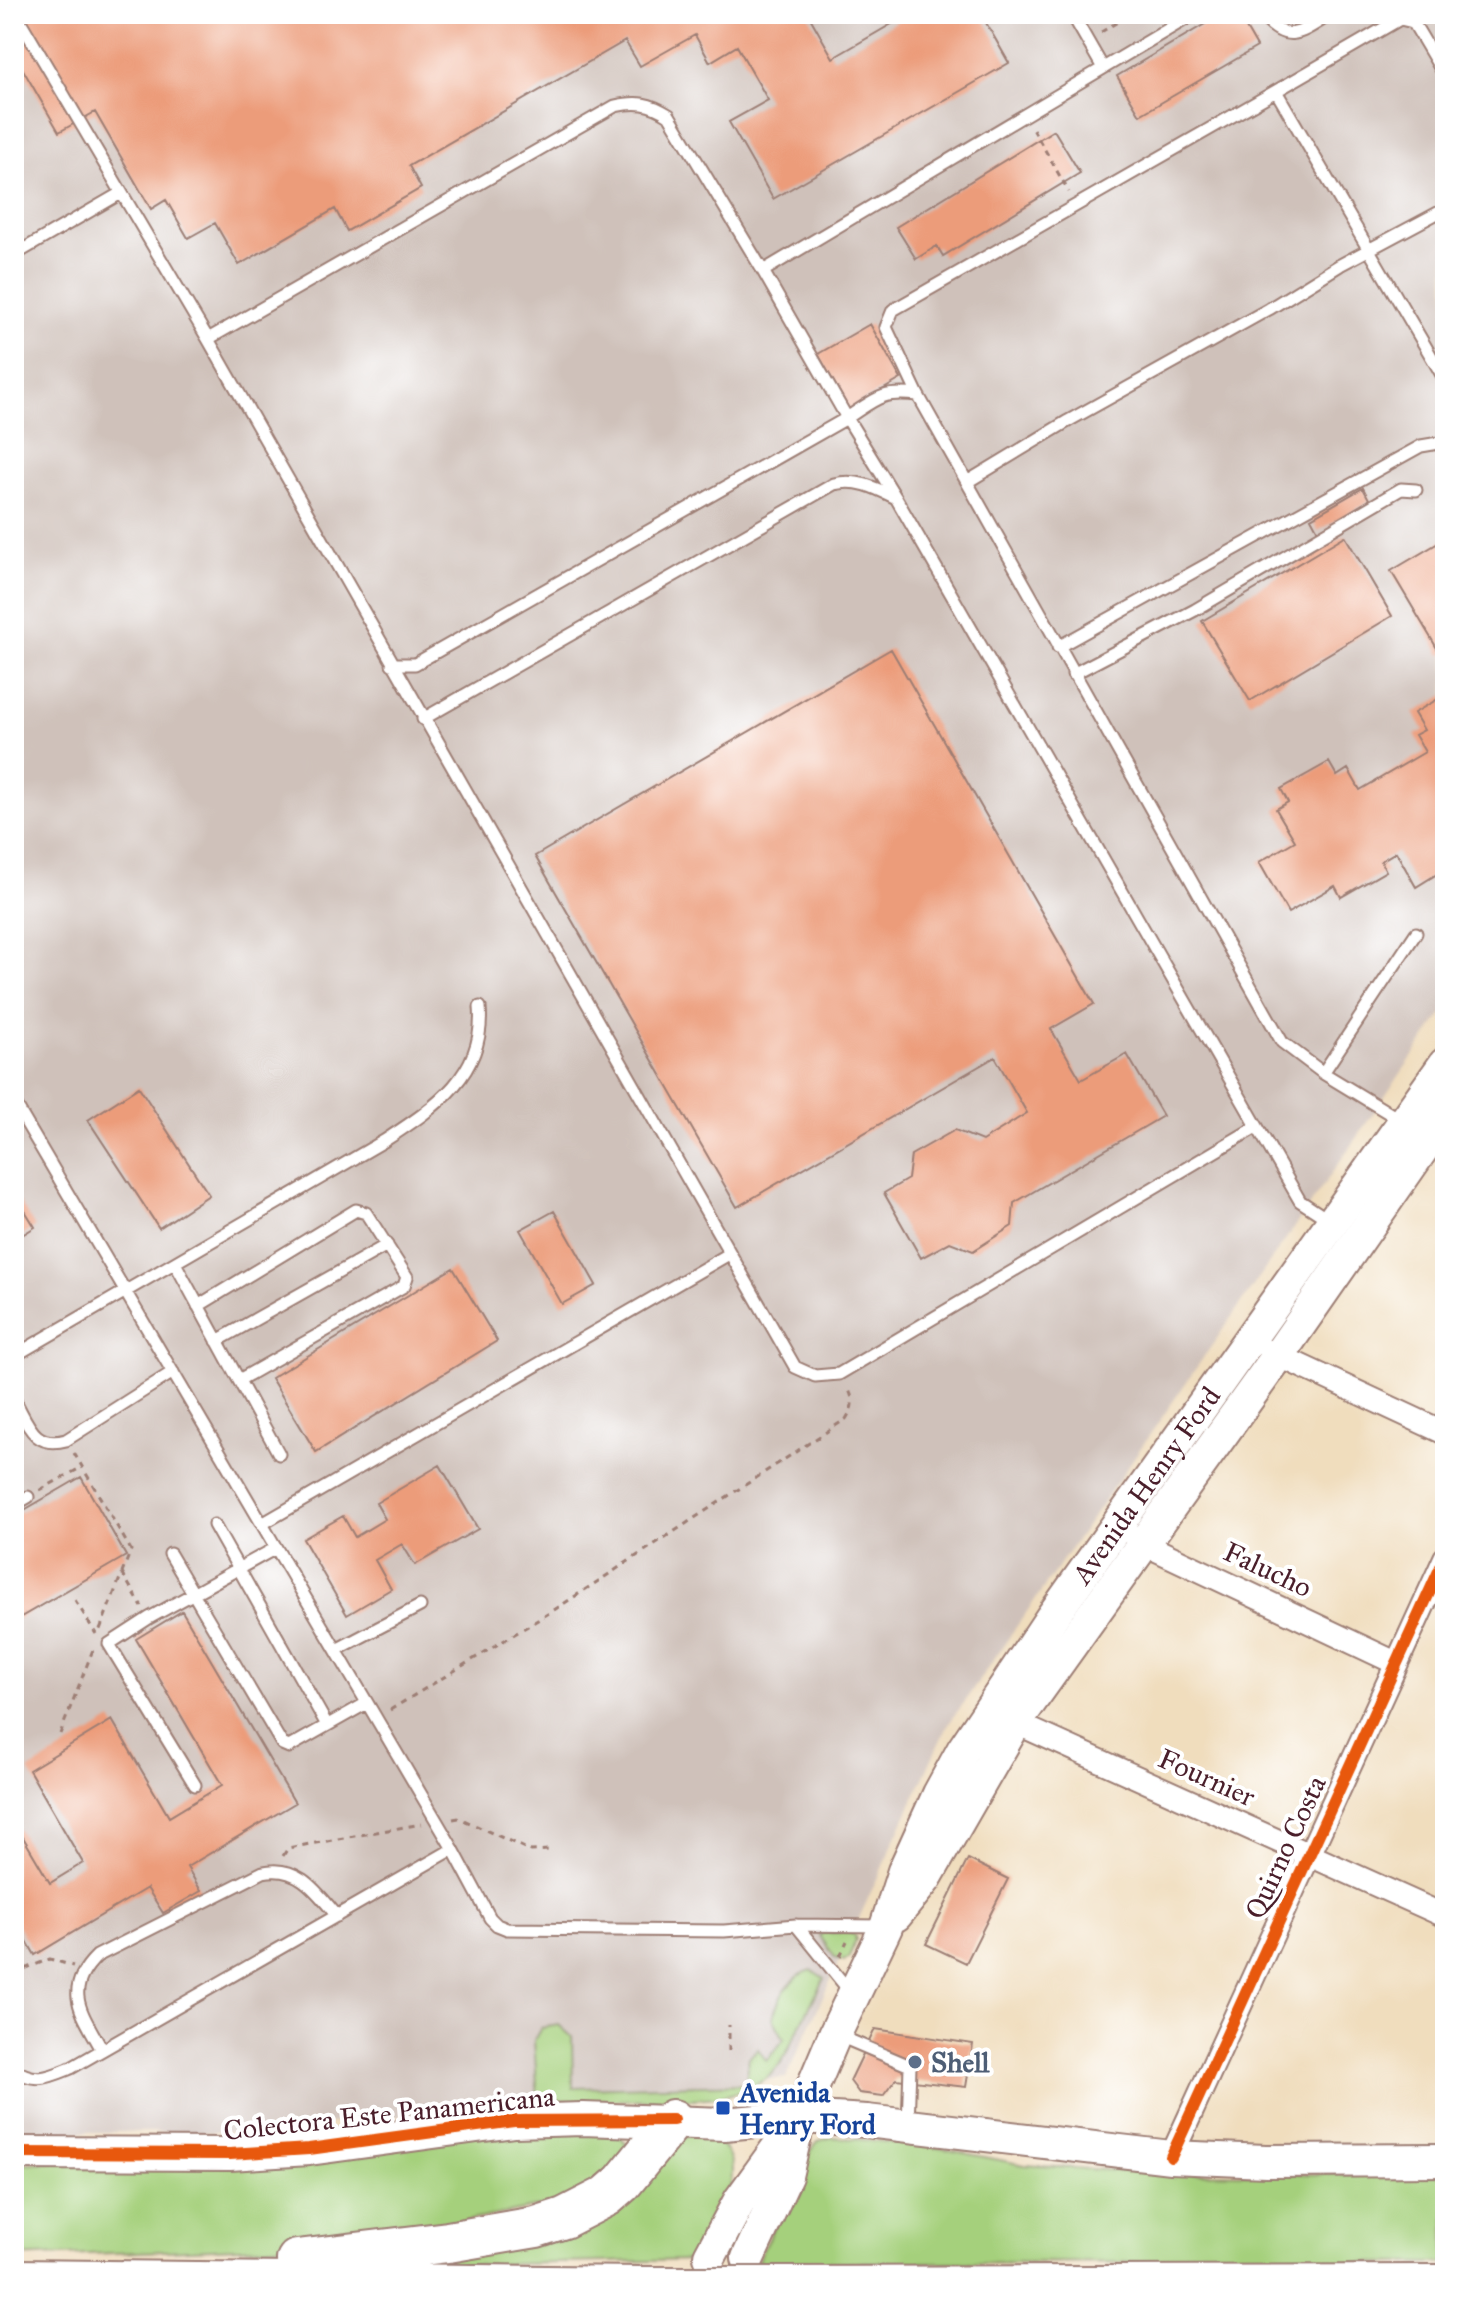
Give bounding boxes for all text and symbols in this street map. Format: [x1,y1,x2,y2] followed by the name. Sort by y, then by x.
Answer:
[1064,1380,1228,1592] street label: Avenida Henry Ford
[1218,1534,1318,1605] street label: Falucho
[1153,1741,1261,1814] street label: Fournier
[1237,1770,1334,1924] street label: Quirno Costa
[931,2045,990,2080] place label: Shell
[906,2053,924,2071] marker: Shell
[737,2075,877,2142] place label: Avenida Henry Ford
[222,2079,557,2148] street label: Colectora Este Panamericana
[714,2099,732,2117] marker: Avenida Henry Ford

